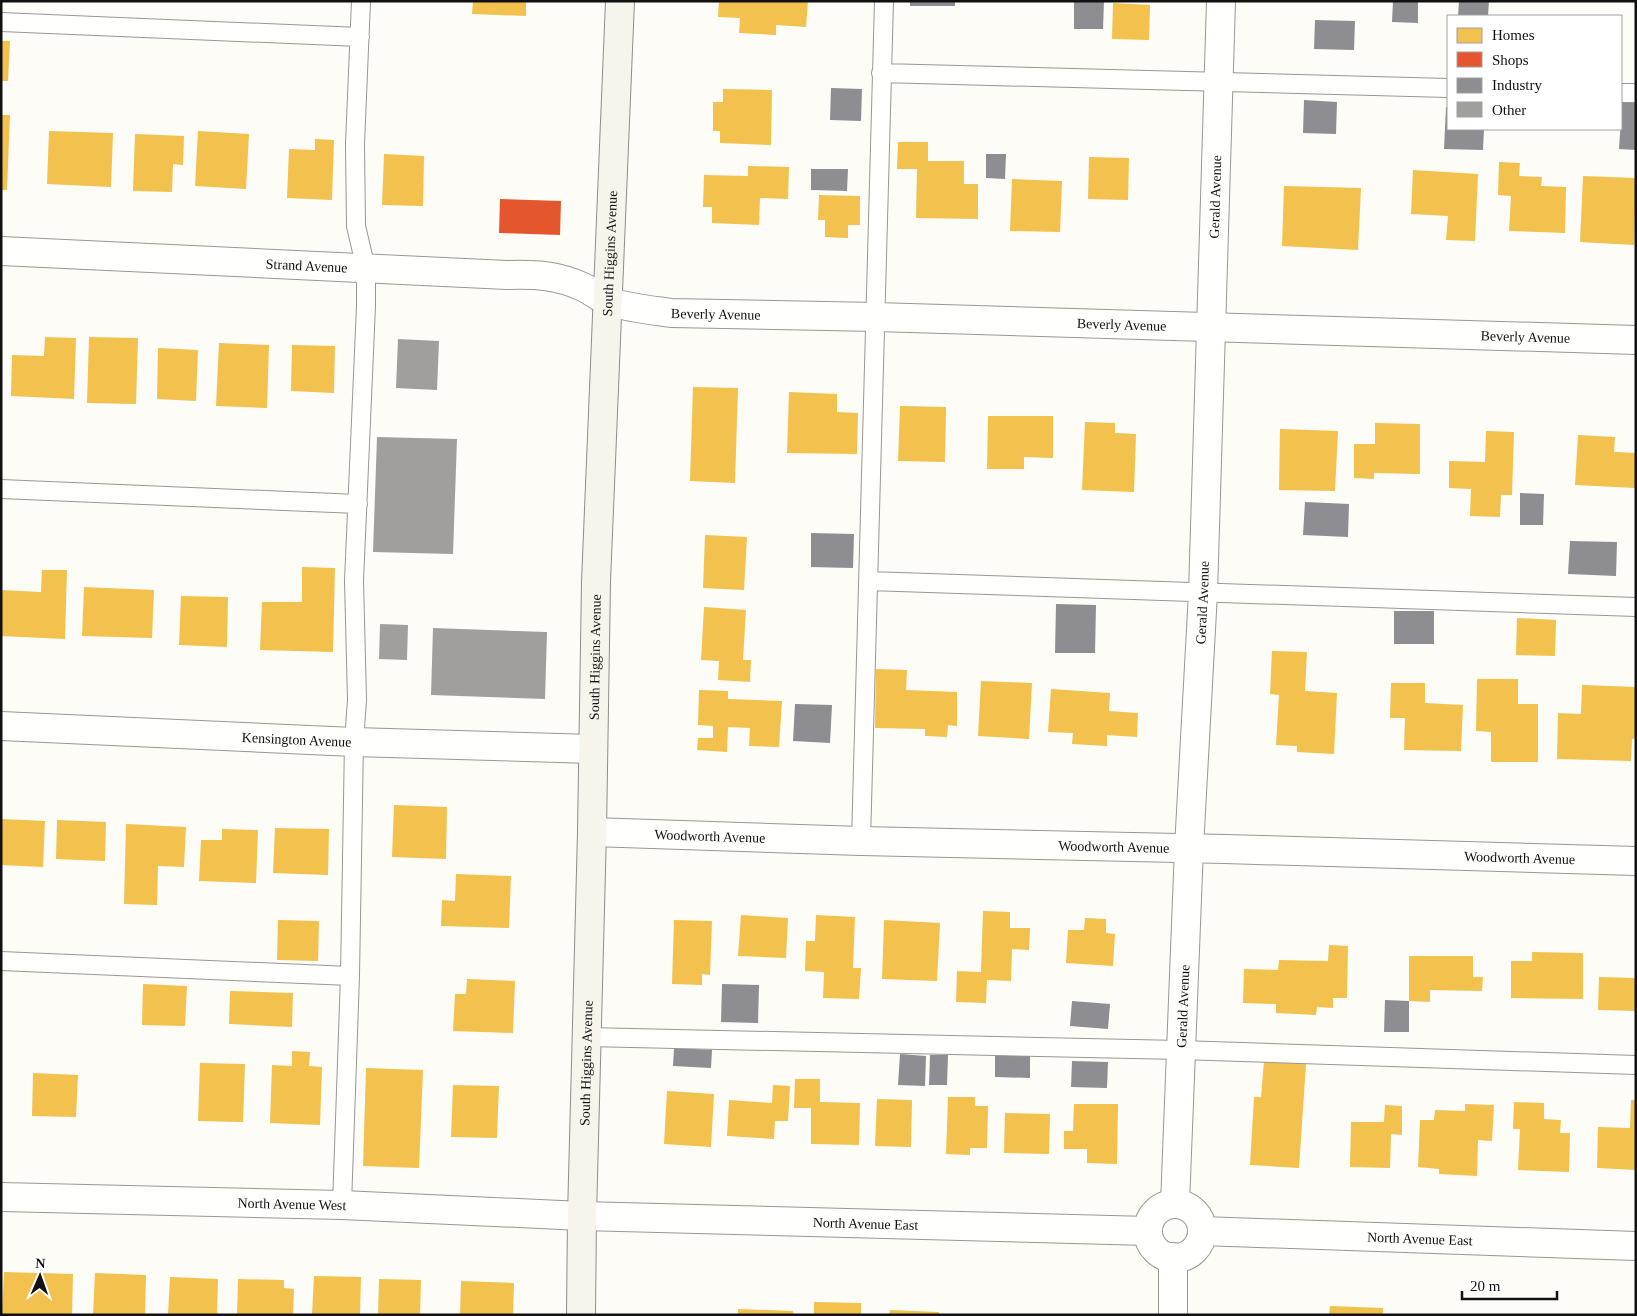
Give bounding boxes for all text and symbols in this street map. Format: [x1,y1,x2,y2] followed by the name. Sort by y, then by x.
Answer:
[1447,15,1622,130] legend
[1492,27,1535,43] text: Homes
[1492,52,1529,68] text: Shops
[1492,77,1542,93] text: Industry
[1492,102,1526,118] text: Other
[1206,155,1224,239] street label: Gerald Avenue
[599,190,620,317] street label: South Higgins Avenue
[265,256,348,275] street label: Strand Avenue
[671,306,761,322] street label: Beverly Avenue
[1077,316,1167,333] street label: Beverly Avenue
[1480,328,1570,346] street label: Beverly Avenue
[1193,561,1211,645] street label: Gerald Avenue
[586,594,603,720] street label: South Higgins Avenue
[241,729,352,749] street label: Kensington Avenue
[654,827,766,845] street label: Woodworth Avenue
[1058,838,1169,855] street label: Woodworth Avenue
[1464,848,1575,867] street label: Woodworth Avenue
[1174,964,1192,1048] street label: Gerald Avenue
[577,1000,595,1126] street label: South Higgins Avenue
[237,1195,347,1213] street label: North Avenue West
[813,1215,919,1232] street label: North Avenue East
[1367,1229,1473,1248] street label: North Avenue East
[15,1251,65,1301] north arrow
[35,1256,46,1271] text: N
[1462,1268,1557,1300] scale bar
[1470,1278,1501,1294] text: 20 m

